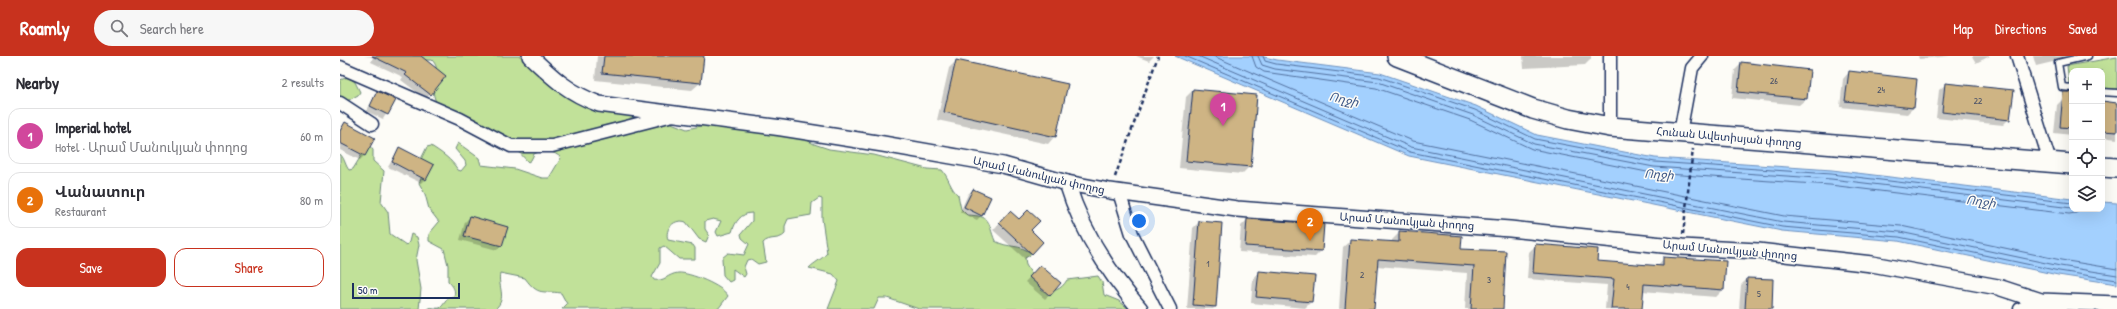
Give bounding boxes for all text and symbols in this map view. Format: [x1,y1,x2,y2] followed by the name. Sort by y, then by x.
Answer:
[94,10,374,46] search box
[20,15,70,41] text: Roamly
[108,17,130,39] icon: search
[140,18,204,39] text: Search here
[1953,19,1973,38] text: Map
[1995,19,2046,38] text: Directions
[2068,19,2097,38] text: Saved
[2069,68,2105,212] map controls
[2069,68,2105,104] button: +
[16,71,59,94] text: Nearby
[282,73,324,91] text: 2 results
[1770,75,1778,87] house number: 26
[1877,84,1885,96] house number: 24
[1328,87,1361,111] water label: Ողջի
[1210,93,1236,126] pin: 1
[1974,95,1983,107] house number: 22
[2069,104,2105,140] button: −
[55,117,131,138] text: Imperial hotel
[1656,124,1802,150] street label: Հունան Ավետիսյան փողոց
[28,127,32,145] text: 1
[300,127,323,145] text: 60 m
[55,138,248,156] text: Hotel · Արամ Մանուկյան փողոց
[2069,140,2105,176] button: locate
[972,153,1106,197] street label: Արամ Մանուկյան փողոց
[1644,164,1675,184] water label: Ողջի
[2069,176,2105,212] button: layers
[55,181,145,202] text: Վանատուր
[27,191,33,209] text: 2
[300,191,323,209] text: 80 m
[1965,191,1998,212] water label: Ողջի
[55,202,106,220] text: Restaurant
[1297,208,1323,241] pin: 2
[1339,209,1475,233] street label: Արամ Մանուկյան փողոց
[1129,211,1149,231] your location
[1662,237,1798,263] street label: Արամ Մանուկյան փողոց
[16,248,166,287] button: Save
[174,248,324,287] button: Share
[1206,258,1210,270] house number: 1
[1360,269,1365,281] house number: 2
[1487,274,1491,286] house number: 3
[352,281,460,300] scale bar
[1626,281,1630,293] house number: 4
[358,283,378,297] text: 50 m
[1757,288,1761,300] house number: 5

